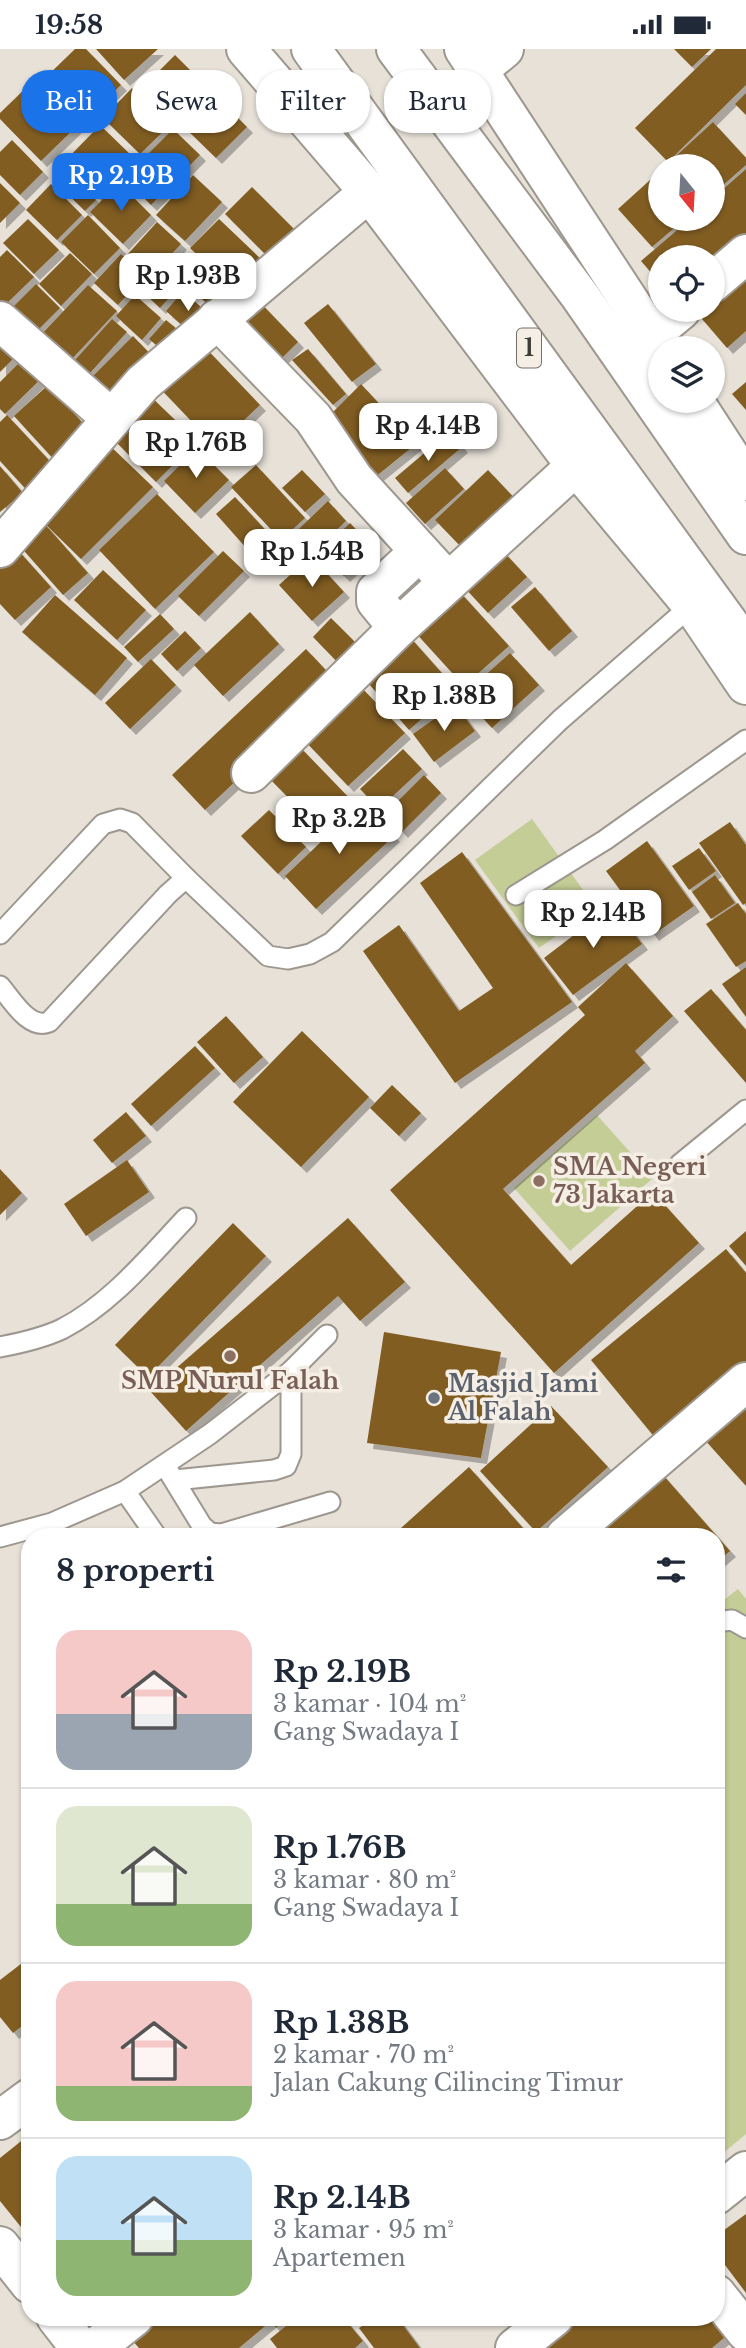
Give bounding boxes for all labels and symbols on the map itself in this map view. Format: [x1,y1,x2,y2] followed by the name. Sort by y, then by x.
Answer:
[49,153,193,213] pin: Rp 2.19B
[648,154,724,231] north arrow
[116,253,260,313] pin: Rp 1.93B
[517,329,541,367] road number: 1
[356,403,500,463] pin: Rp 4.14B
[124,421,268,480] pin: Rp 1.76B
[240,529,384,589] pin: Rp 1.54B
[372,673,516,733] pin: Rp 1.38B
[274,797,404,856] pin: Rp 3.2B
[521,891,665,950] pin: Rp 2.14B
[553,1152,707,1209] place label: SMA Negeri 73 Jakarta
[531,1173,547,1189] marker: SMA Negeri 73 Jakarta
[222,1348,238,1364] marker: SMP Nurul Falah
[121,1366,339,1395] place label: SMP Nurul Falah
[447,1369,599,1426] place label: Masjid Jami Al Falah
[426,1390,442,1406] marker: Masjid Jami Al Falah

